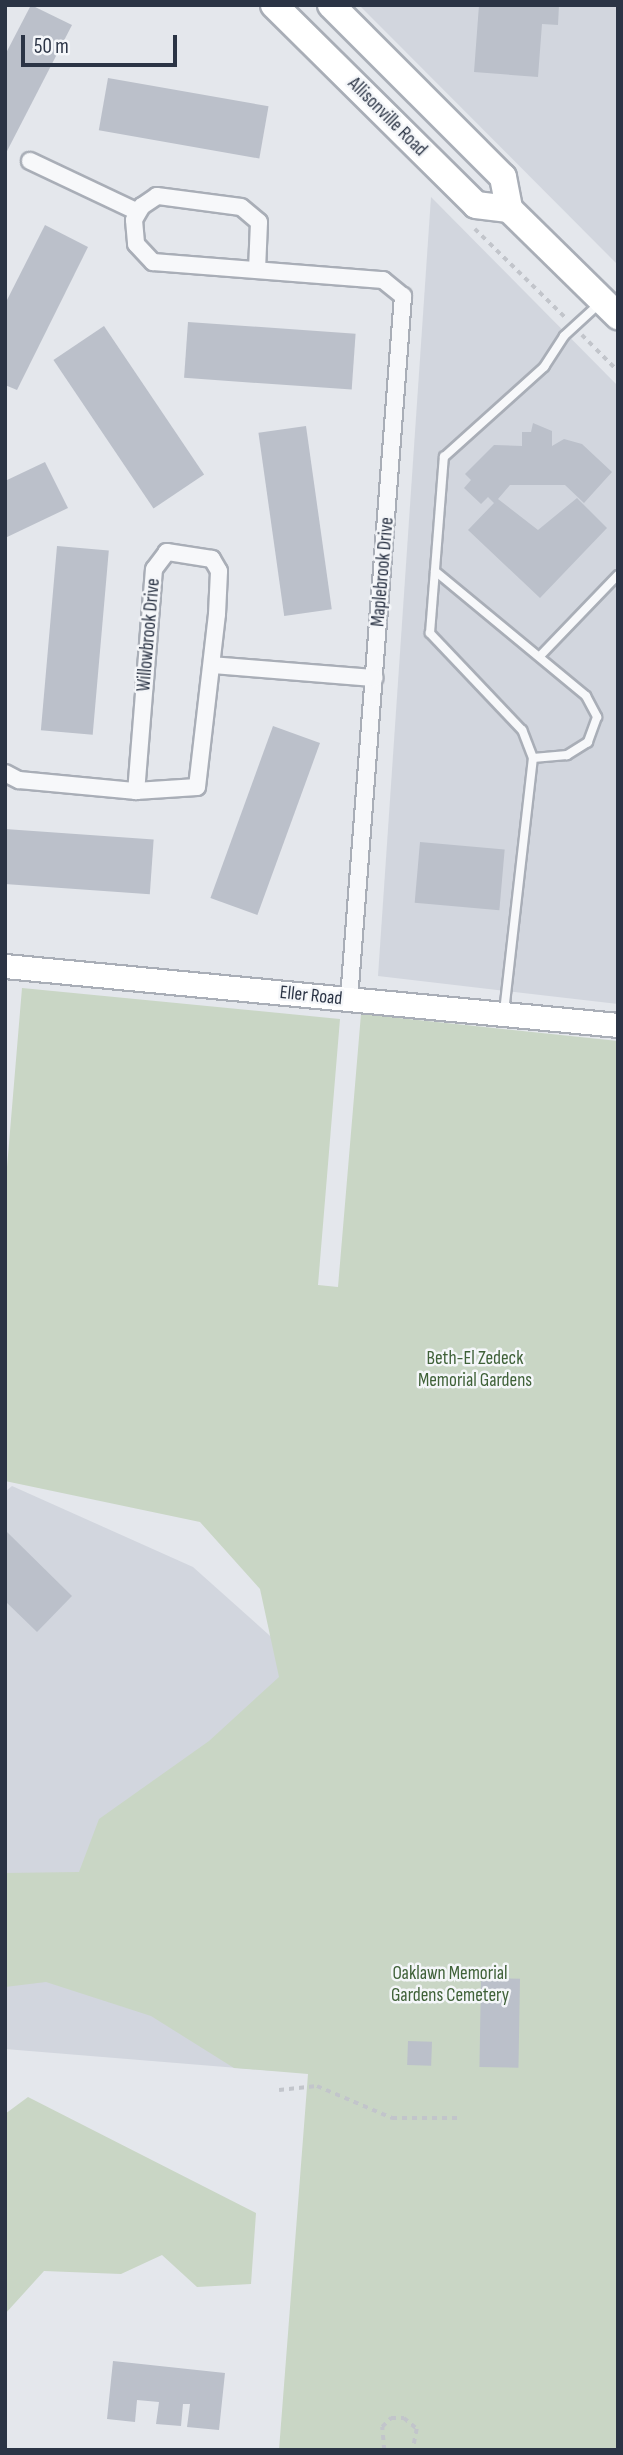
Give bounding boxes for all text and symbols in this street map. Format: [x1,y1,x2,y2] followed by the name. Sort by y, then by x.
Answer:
[24,21,180,65] scale bar
[34,34,69,59] text: 50 m
[343,73,431,161] street label: Allisonville Road
[367,516,399,628] street label: Maplebrook Drive
[133,577,165,693] street label: Willowbrook Drive
[279,981,343,1011] street label: Eller Road
[418,1348,532,1392] park label: Beth-El Zedeck Memorial Gardens
[391,1963,509,2007] park label: Oaklawn Memorial Gardens Cemetery

